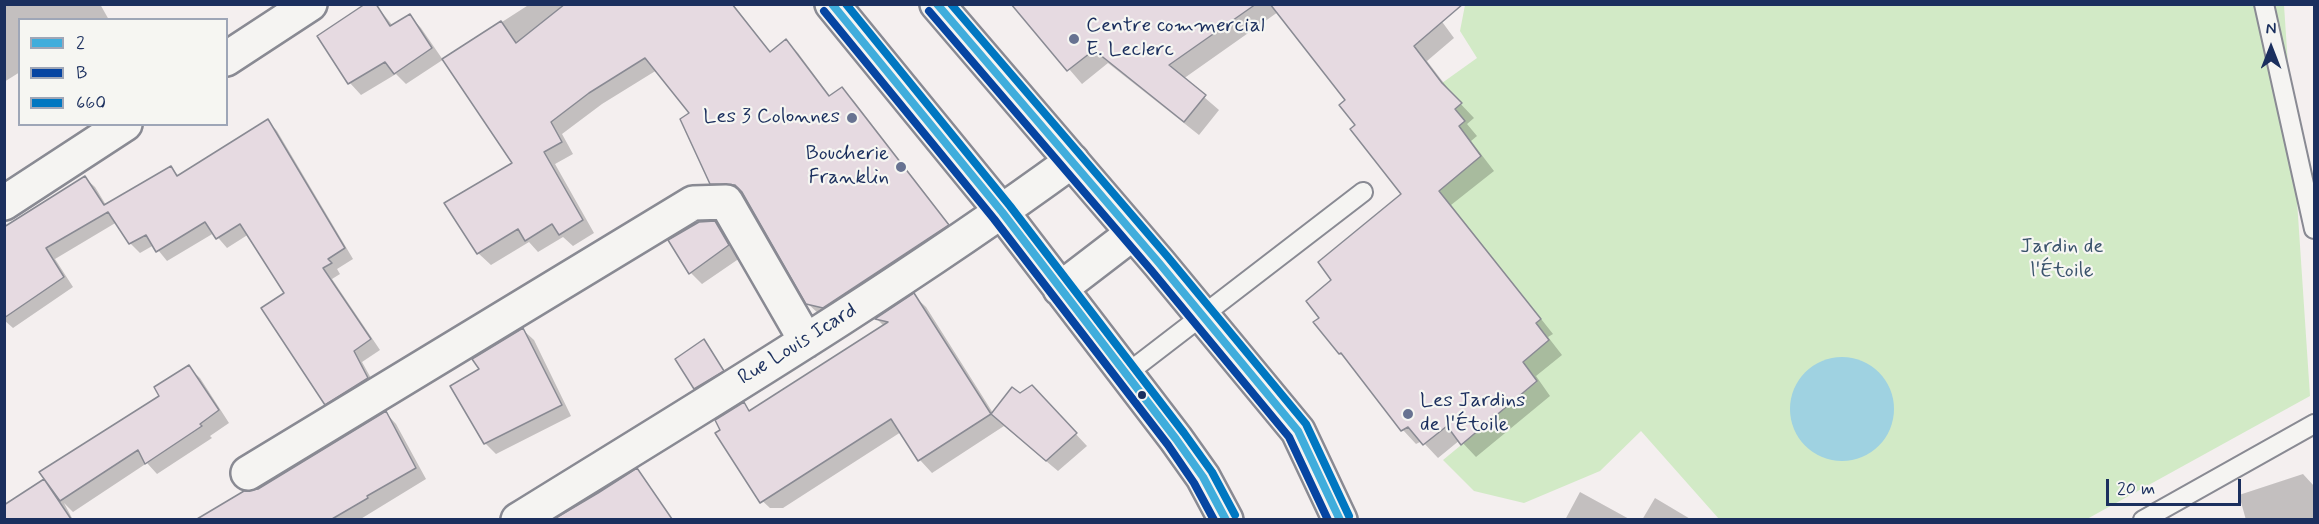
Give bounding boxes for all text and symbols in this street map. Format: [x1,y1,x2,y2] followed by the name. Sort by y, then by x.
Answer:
[1086,14,1265,64] place label: Centre commercial E. Leclerc
[18,18,228,126] legend
[2241,18,2301,78] north arrow
[2266,19,2276,40] text: N
[76,31,85,55] text: 2
[1067,32,1081,46] marker: Centre commercial E. Leclerc
[76,61,87,85] text: B
[76,91,106,115] text: 660
[703,105,840,131] place label: Les 3 Colonnes
[845,111,859,125] marker: Les 3 Colonnes
[806,142,889,192] place label: Boucherie Franklin
[894,160,908,174] marker: Boucherie Franklin
[2020,235,2104,285] park label: Jardin de l'Étoile
[734,298,862,392] street label: Rue Louis Icard
[1136,389,1148,401] unlabelled marker
[1420,389,1525,439] place label: Les Jardins de l'Étoile
[1401,407,1415,421] marker: Les Jardins de l'Étoile
[2109,467,2244,505] scale bar
[2117,477,2155,501] text: 20 m

